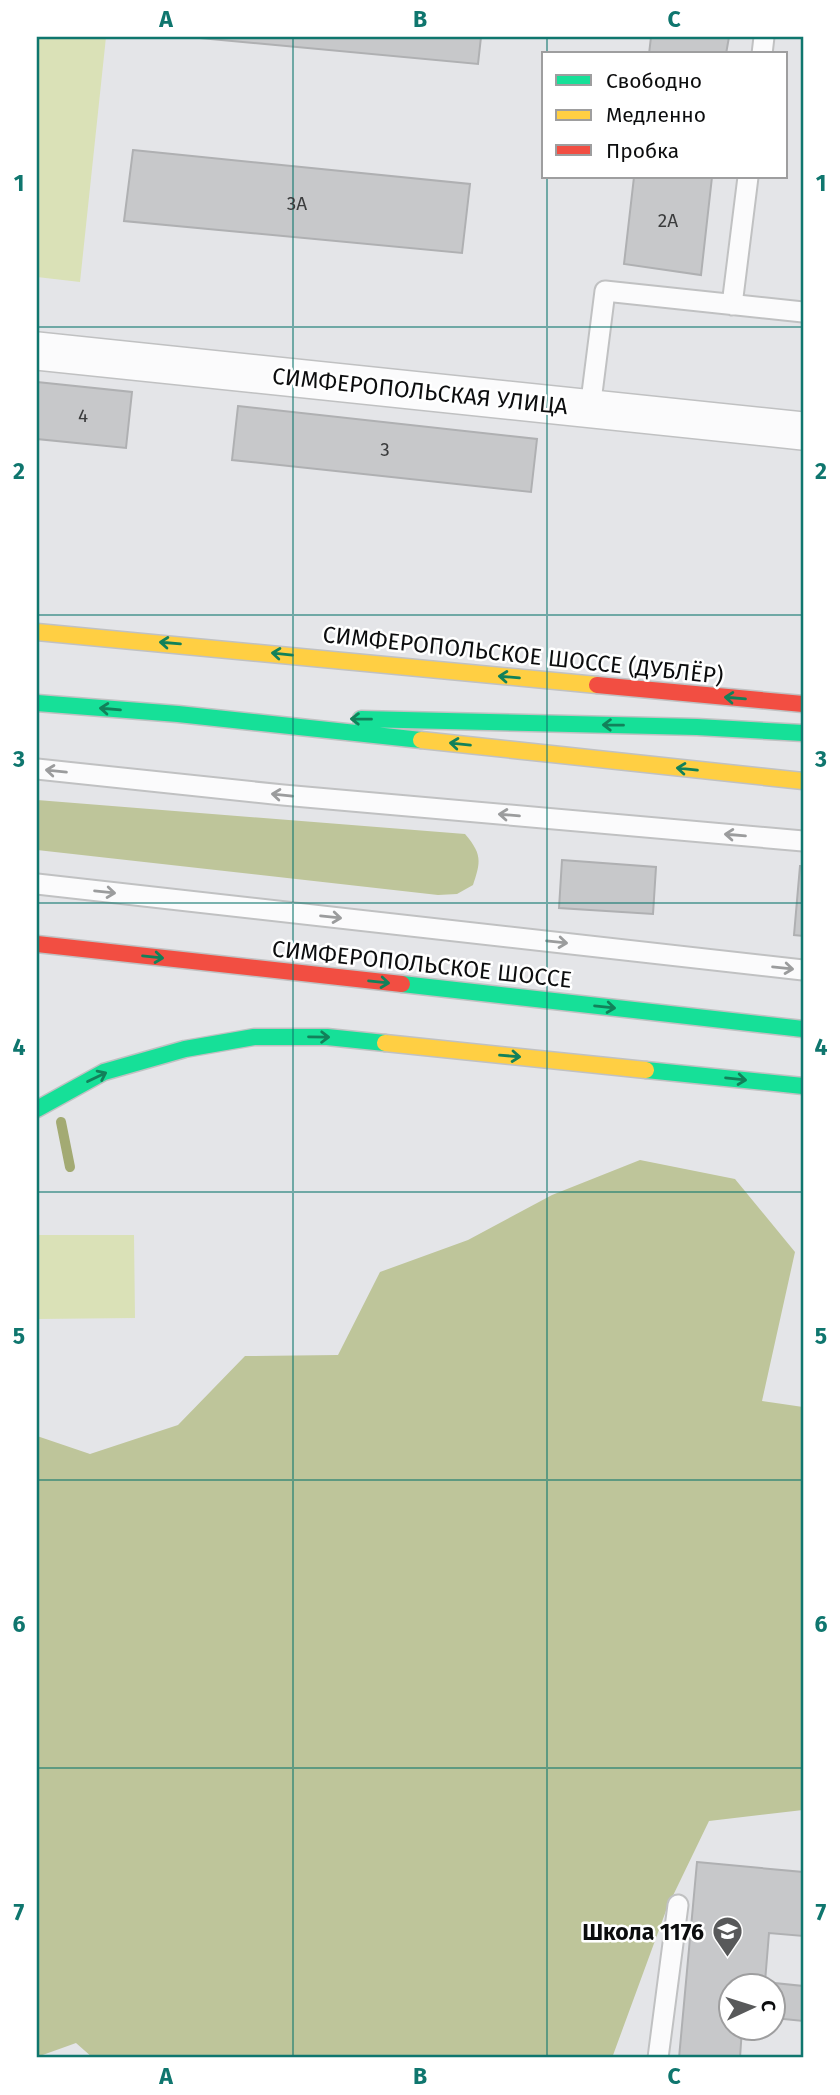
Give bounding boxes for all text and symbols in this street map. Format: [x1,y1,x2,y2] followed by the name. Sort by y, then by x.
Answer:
[158,5,173,33] text: A
[413,5,427,33] text: B
[667,5,681,33] text: C
[542,52,788,178] legend
[606,68,702,94] text: Свободно
[606,102,706,128] text: Медленно
[606,138,679,164] text: Пробка
[14,169,24,197] text: 1
[816,169,826,197] text: 1
[287,192,307,215] house number: 3А
[658,209,678,232] house number: 2А
[271,362,570,421] street label: СИМФЕРОПОЛЬСКАЯ УЛИЦА
[78,404,88,427] house number: 4
[380,438,390,461] house number: 3
[13,457,25,485] text: 2
[815,457,827,485] text: 2
[321,620,725,690] street label: СИМФЕРОПОЛЬСКОЕ ШОССЕ (ДУБЛЁР)
[159,636,181,649] one-way arrow
[272,647,294,660] one-way arrow
[498,670,521,683] one-way arrow
[724,691,747,704] one-way arrow
[100,702,122,715] one-way arrow
[350,712,373,725] one-way arrow
[601,718,624,731] one-way arrow
[450,738,472,751] one-way arrow
[12,745,25,773] text: 3
[814,745,827,773] text: 3
[676,762,698,775] one-way arrow
[45,765,68,778] one-way arrow
[271,788,294,801] one-way arrow
[498,808,520,821] one-way arrow
[724,828,747,841] one-way arrow
[93,885,115,898] one-way arrow
[319,911,341,924] one-way arrow
[271,934,573,994] street label: СИМФЕРОПОЛЬСКОЕ ШОССЕ
[545,936,568,949] one-way arrow
[141,951,164,964] one-way arrow
[771,961,794,974] one-way arrow
[368,976,390,989] one-way arrow
[594,1001,616,1014] one-way arrow
[307,1030,330,1044] one-way arrow
[13,1033,26,1061] text: 4
[815,1033,828,1061] text: 4
[498,1050,521,1063] one-way arrow
[86,1069,107,1083] one-way arrow
[724,1072,747,1085] one-way arrow
[13,1322,25,1350] text: 5
[815,1322,827,1350] text: 5
[13,1610,26,1638] text: 6
[815,1610,828,1638] text: 6
[14,1898,25,1926] text: 7
[816,1898,827,1926] text: 7
[710,1915,744,1959] school or university icon: Школа 1176
[582,1918,704,1946] place label: Школа 1176
[718,1972,788,2042] north arrow
[757,2000,780,2012] text: С
[158,2062,173,2090] text: A
[413,2062,427,2090] text: B
[667,2062,681,2090] text: C

